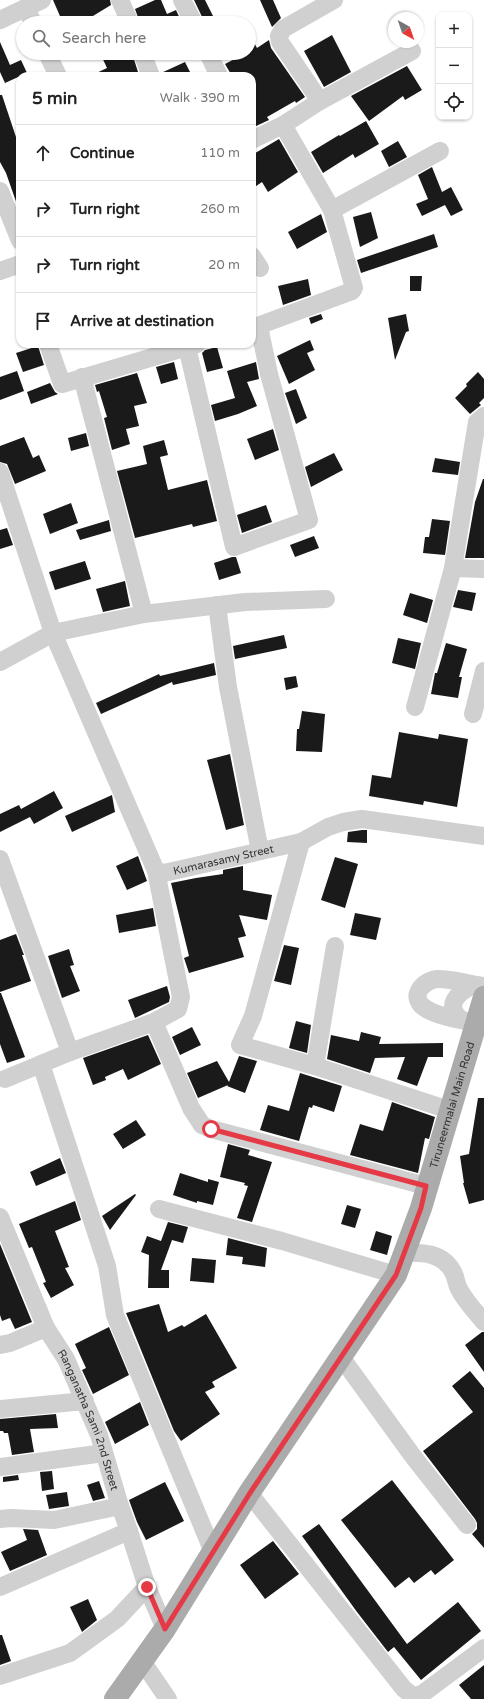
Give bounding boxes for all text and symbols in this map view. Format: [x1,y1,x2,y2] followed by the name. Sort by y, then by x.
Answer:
[388,12,424,48] north arrow
[436,12,472,120] map controls
[436,12,472,48] button: +
[16,16,256,60] search box
[30,27,52,49] icon: search
[62,29,146,47] text: Search here
[436,48,472,84] button: −
[436,84,472,120] button: locate
[32,88,77,109] text: 5 min
[160,90,240,106] text: Walk · 390 m
[32,142,54,164] icon: ahead
[70,144,134,162] text: Continue
[200,145,240,161] text: 110 m
[32,198,54,220] icon: right
[70,200,140,218] text: Turn right
[200,201,240,217] text: 260 m
[32,254,54,276] icon: right
[70,256,140,274] text: Turn right
[208,257,240,273] text: 20 m
[32,310,54,332] icon: arrive
[70,312,214,330] text: Arrive at destination
[172,842,275,877] street label: Kumarasamy Street
[427,1040,477,1170] street label: Tiruneermalai Main Road
[202,1120,220,1138] route start
[55,1347,121,1492] street label: Ranganatha Sami 2nd Street
[138,1578,156,1596] route end

